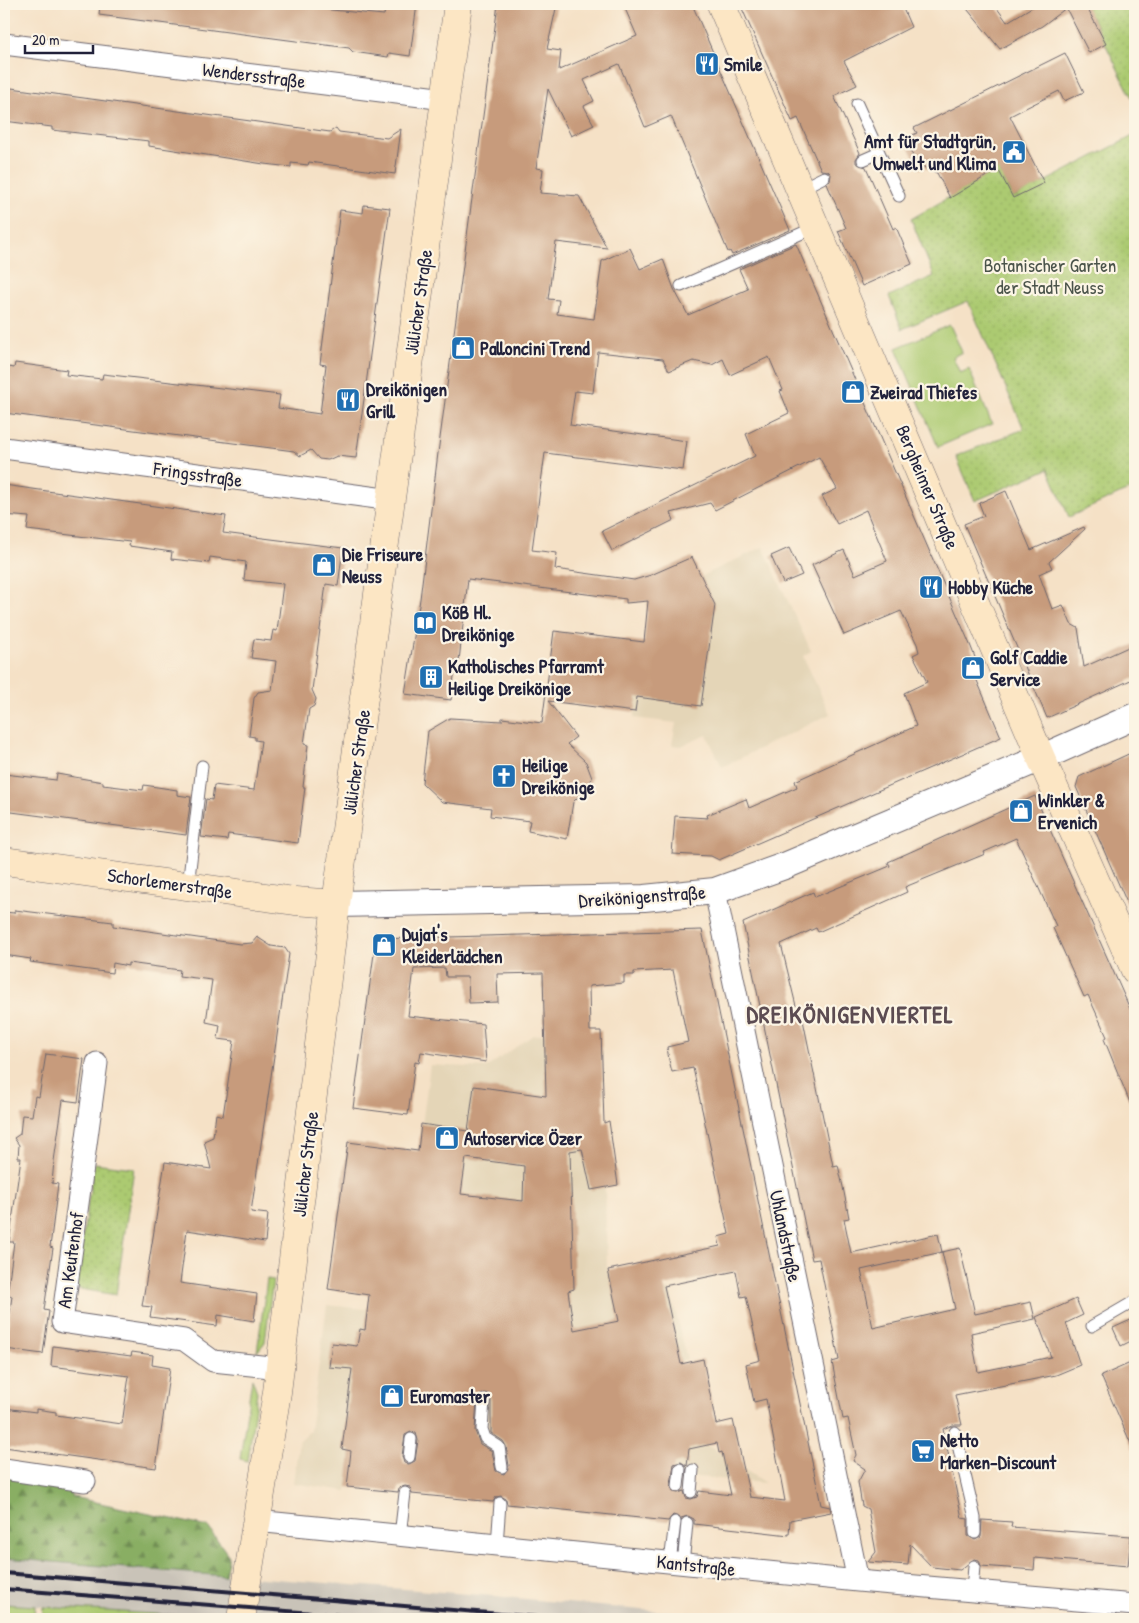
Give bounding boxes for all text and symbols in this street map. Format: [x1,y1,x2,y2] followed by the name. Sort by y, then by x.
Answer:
[25,22,92,54] scale bar
[32,29,59,50] text: 20 m
[694,51,720,77] restaurant icon: Smile
[724,51,763,77] place label: Smile
[201,56,307,94] street label: Wendersstraße
[864,128,997,176] place label: Amt für Stadtgrün, Umwelt und Klima
[1001,139,1027,165] public building icon: Amt für Stadtgrün, Umwelt und Klima
[398,247,438,356] street label: Jülicher Straße
[984,252,1116,300] park label: Botanischer Garten der Stadt Neuss
[450,335,476,361] shop icon: Palloncini Trend
[480,335,590,361] place label: Palloncini Trend
[366,376,448,424] place label: Dreikönigen Grill
[840,379,866,405] shop icon: Zweirad Thiefes
[870,379,978,405] place label: Zweirad Thiefes
[335,387,361,413] restaurant icon: Dreikönigen Grill
[890,421,966,553] street label: Bergheimer Straße
[151,455,244,493] street label: Fringsstraße
[342,541,424,589] place label: Die Friseure Neuss
[311,552,337,578] shop icon: Die Friseure Neuss
[918,574,944,600] restaurant icon: Hobby Küche
[948,574,1034,601] place label: Hobby Küche
[442,599,515,648] place label: KöB Hl. Dreikönige
[412,610,438,636] library icon: KöB Hl. Dreikönige
[990,644,1068,692] place label: Golf Caddie Service
[448,653,605,702] place label: Katholisches Pfarramt Heilige Dreikönige
[960,655,986,681] shop icon: Golf Caddie Service
[418,664,444,690] building icon: Katholisches Pfarramt Heilige Dreikönige
[336,707,376,816] street label: Jülicher Straße
[522,752,595,801] place label: Heilige Dreikönige
[491,763,517,789] church icon: Heilige Dreikönige
[1038,787,1105,835] place label: Winkler & Ervenich
[1008,798,1034,824] shop icon: Winkler & Ervenich
[106,861,234,905] street label: Schorlemerstraße
[578,879,707,913] street label: Dreikönigenstraße
[402,921,503,969] place label: Dujat's Kleiderlädchen
[371,932,397,958] shop icon: Dujat's Kleiderlädchen
[746,998,954,1030] district label: DREIKÖNIGENVIERTEL
[286,1109,324,1218] street label: Jülicher Straße
[434,1125,460,1151] shop icon: Autoservice Özer
[464,1125,583,1151] place label: Autoservice Özer
[764,1188,808,1285] street label: Uhlandstraße
[50,1210,90,1310] street label: Am Keutenhof
[379,1383,405,1409] shop icon: Euromaster
[410,1383,491,1409] place label: Euromaster
[940,1427,1058,1475] place label: Netto Marken-Discount
[910,1438,936,1464] supermarket icon: Netto Marken-Discount
[655,1548,737,1582] street label: Kantstraße

